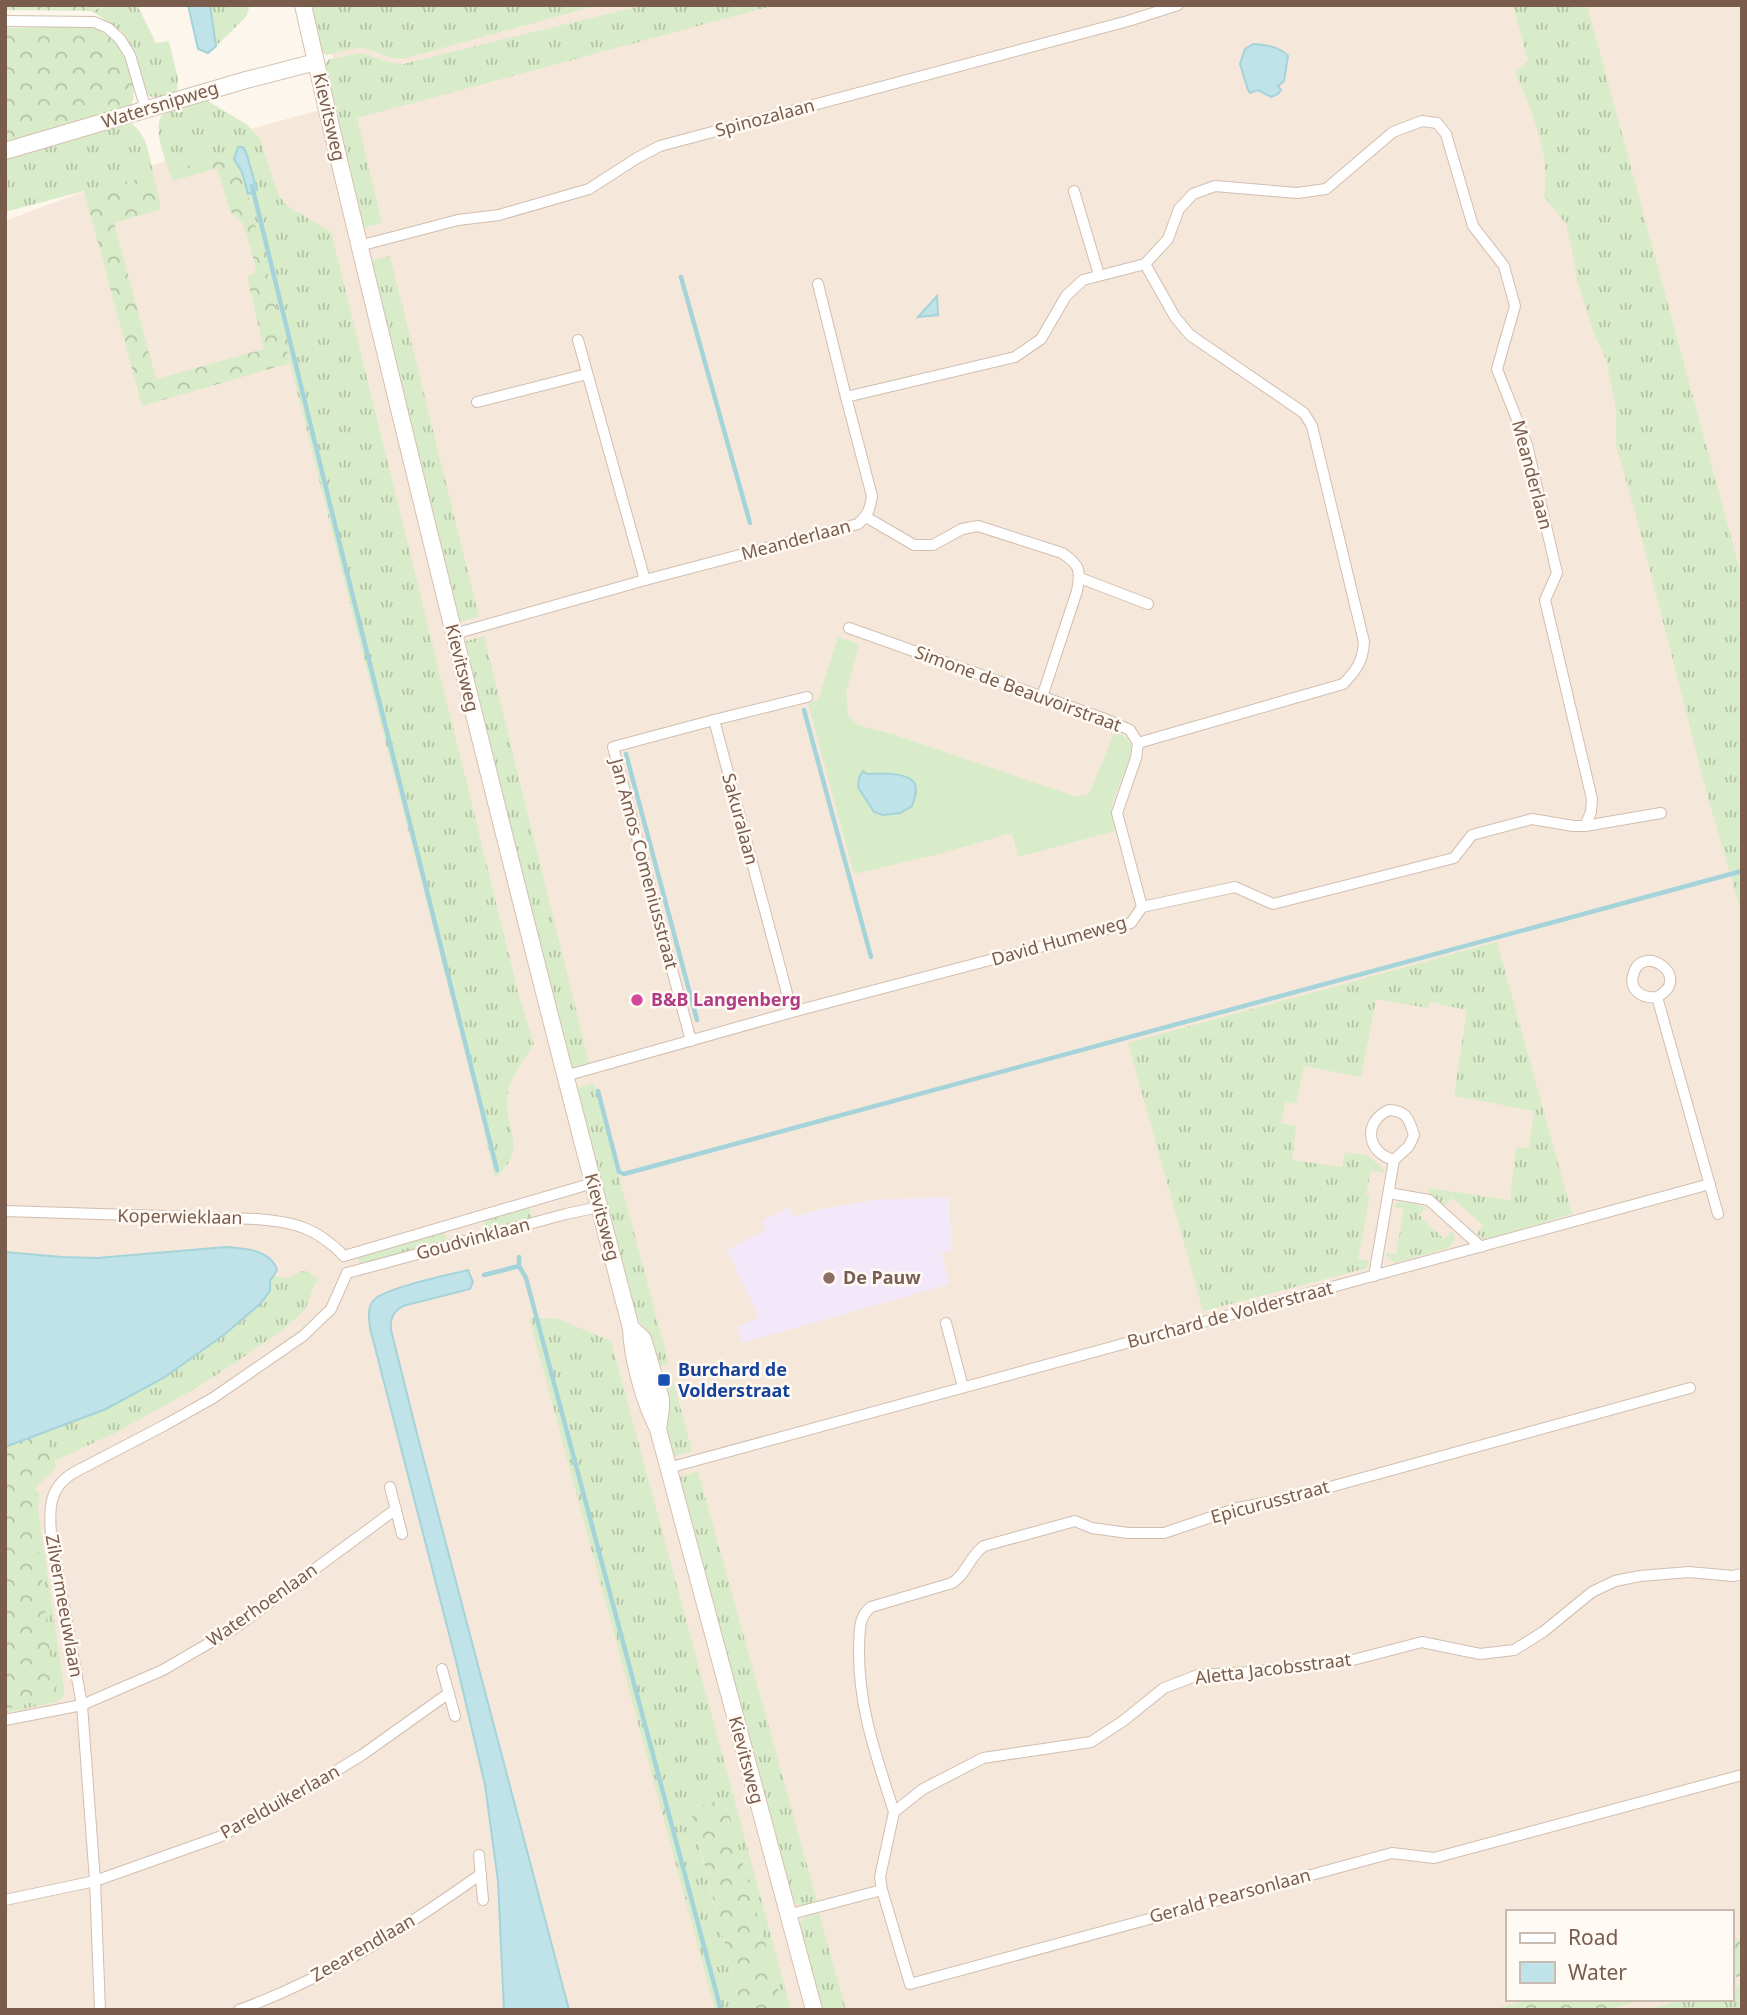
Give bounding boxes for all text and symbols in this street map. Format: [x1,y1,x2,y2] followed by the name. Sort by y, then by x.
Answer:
[308,70,352,163] street label: Kievitsweg
[98,75,221,133] street label: Watersnipweg
[712,92,817,142] street label: Spinozalaan
[1507,417,1559,532] street label: Meanderlaan
[738,513,853,565] street label: Meanderlaan
[440,621,485,714] street label: Kievitsweg
[912,639,1125,737] street label: Simone de Beauvoirstraat
[605,754,685,972] street label: Jan Amos Comeniusstraat
[717,770,765,867] street label: Sakuralaan
[988,909,1129,971] street label: David Humeweg
[651,987,801,1011] place label: B&B Langenberg
[629,992,645,1008] marker: B&B Langenberg
[580,1170,626,1263] street label: Kievitsweg
[117,1203,243,1229] street label: Koperwieklaan
[413,1211,532,1265] street label: Goudvinklaan
[843,1265,921,1289] place label: De Pauw
[821,1270,837,1286] marker: De Pauw
[1124,1275,1336,1353] street label: Burchard de Volderstraat
[678,1357,790,1402] place label: Burchard de Volderstraat
[656,1372,672,1388] marker: Burchard de Volderstraat
[1208,1474,1332,1528] street label: Epicurusstraat
[41,1532,89,1679] street label: Zilvermeeuwlaan
[201,1557,321,1651] street label: Waterhoenlaan
[1193,1646,1353,1689] street label: Aletta Jacobsstraat
[724,1713,770,1806] street label: Kievitsweg
[216,1758,343,1844] street label: Parelduikerlaan
[1146,1862,1313,1928] street label: Gerald Pearsonlaan
[306,1908,419,1987] street label: Zeearendlaan
[1506,1910,1733,2001] legend
[1568,1923,1618,1951] text: Road
[1568,1958,1627,1986] text: Water

